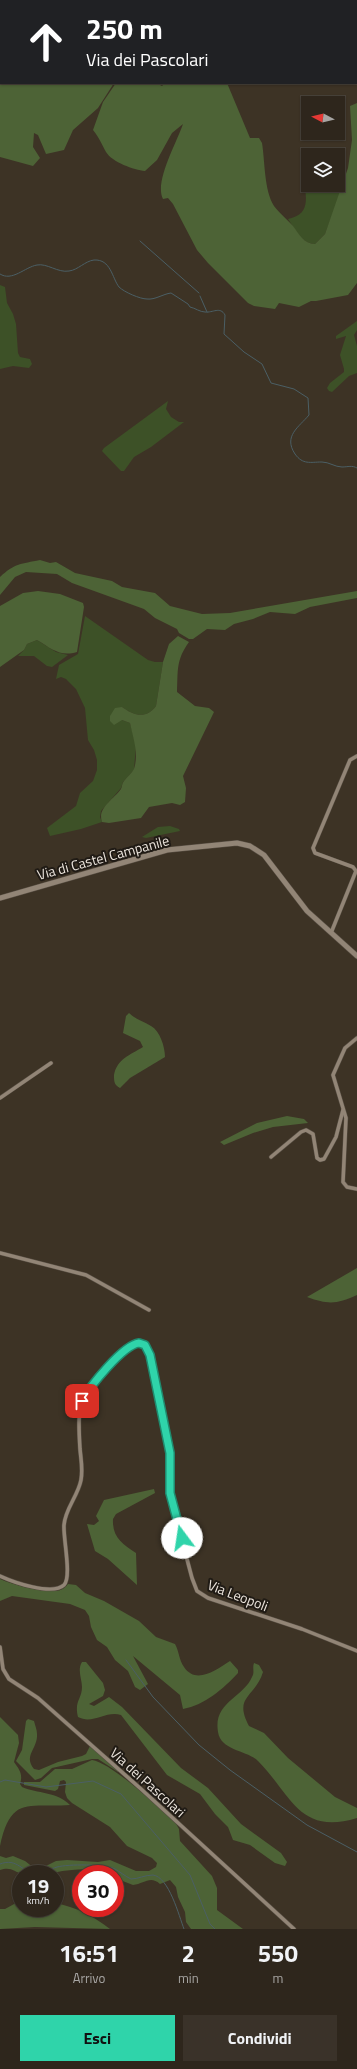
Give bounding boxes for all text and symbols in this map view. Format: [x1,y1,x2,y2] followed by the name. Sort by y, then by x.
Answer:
[86,7,163,50] text: 250 m
[20,16,72,68] icon: ahead
[86,46,208,73] text: Via dei Pascolari
[301,96,345,140] north arrow
[301,96,345,192] map controls
[301,148,345,192] button: layers
[35,829,171,885] street label: Via di Castel Campanile
[65,1384,99,1418] pin
[71,1390,93,1412] icon: arrive
[161,1517,203,1559] position arrow
[205,1574,271,1616] street label: Via Leopoli
[106,1742,190,1822] street label: Via dei Pascolari
[72,1865,124,1917] speed limit sign: 30
[27,1870,49,1901] text: 19
[27,1893,49,1908] text: km/h
[59,1935,119,1971] text: 16:51
[182,1935,195,1971] text: 2
[258,1935,298,1971] text: 550
[73,1968,105,1988] text: Arrivo
[178,1968,199,1988] text: min
[272,1968,283,1988] text: m
[20,2015,175,2061] button: Esci
[183,2015,337,2061] button: Condividi

